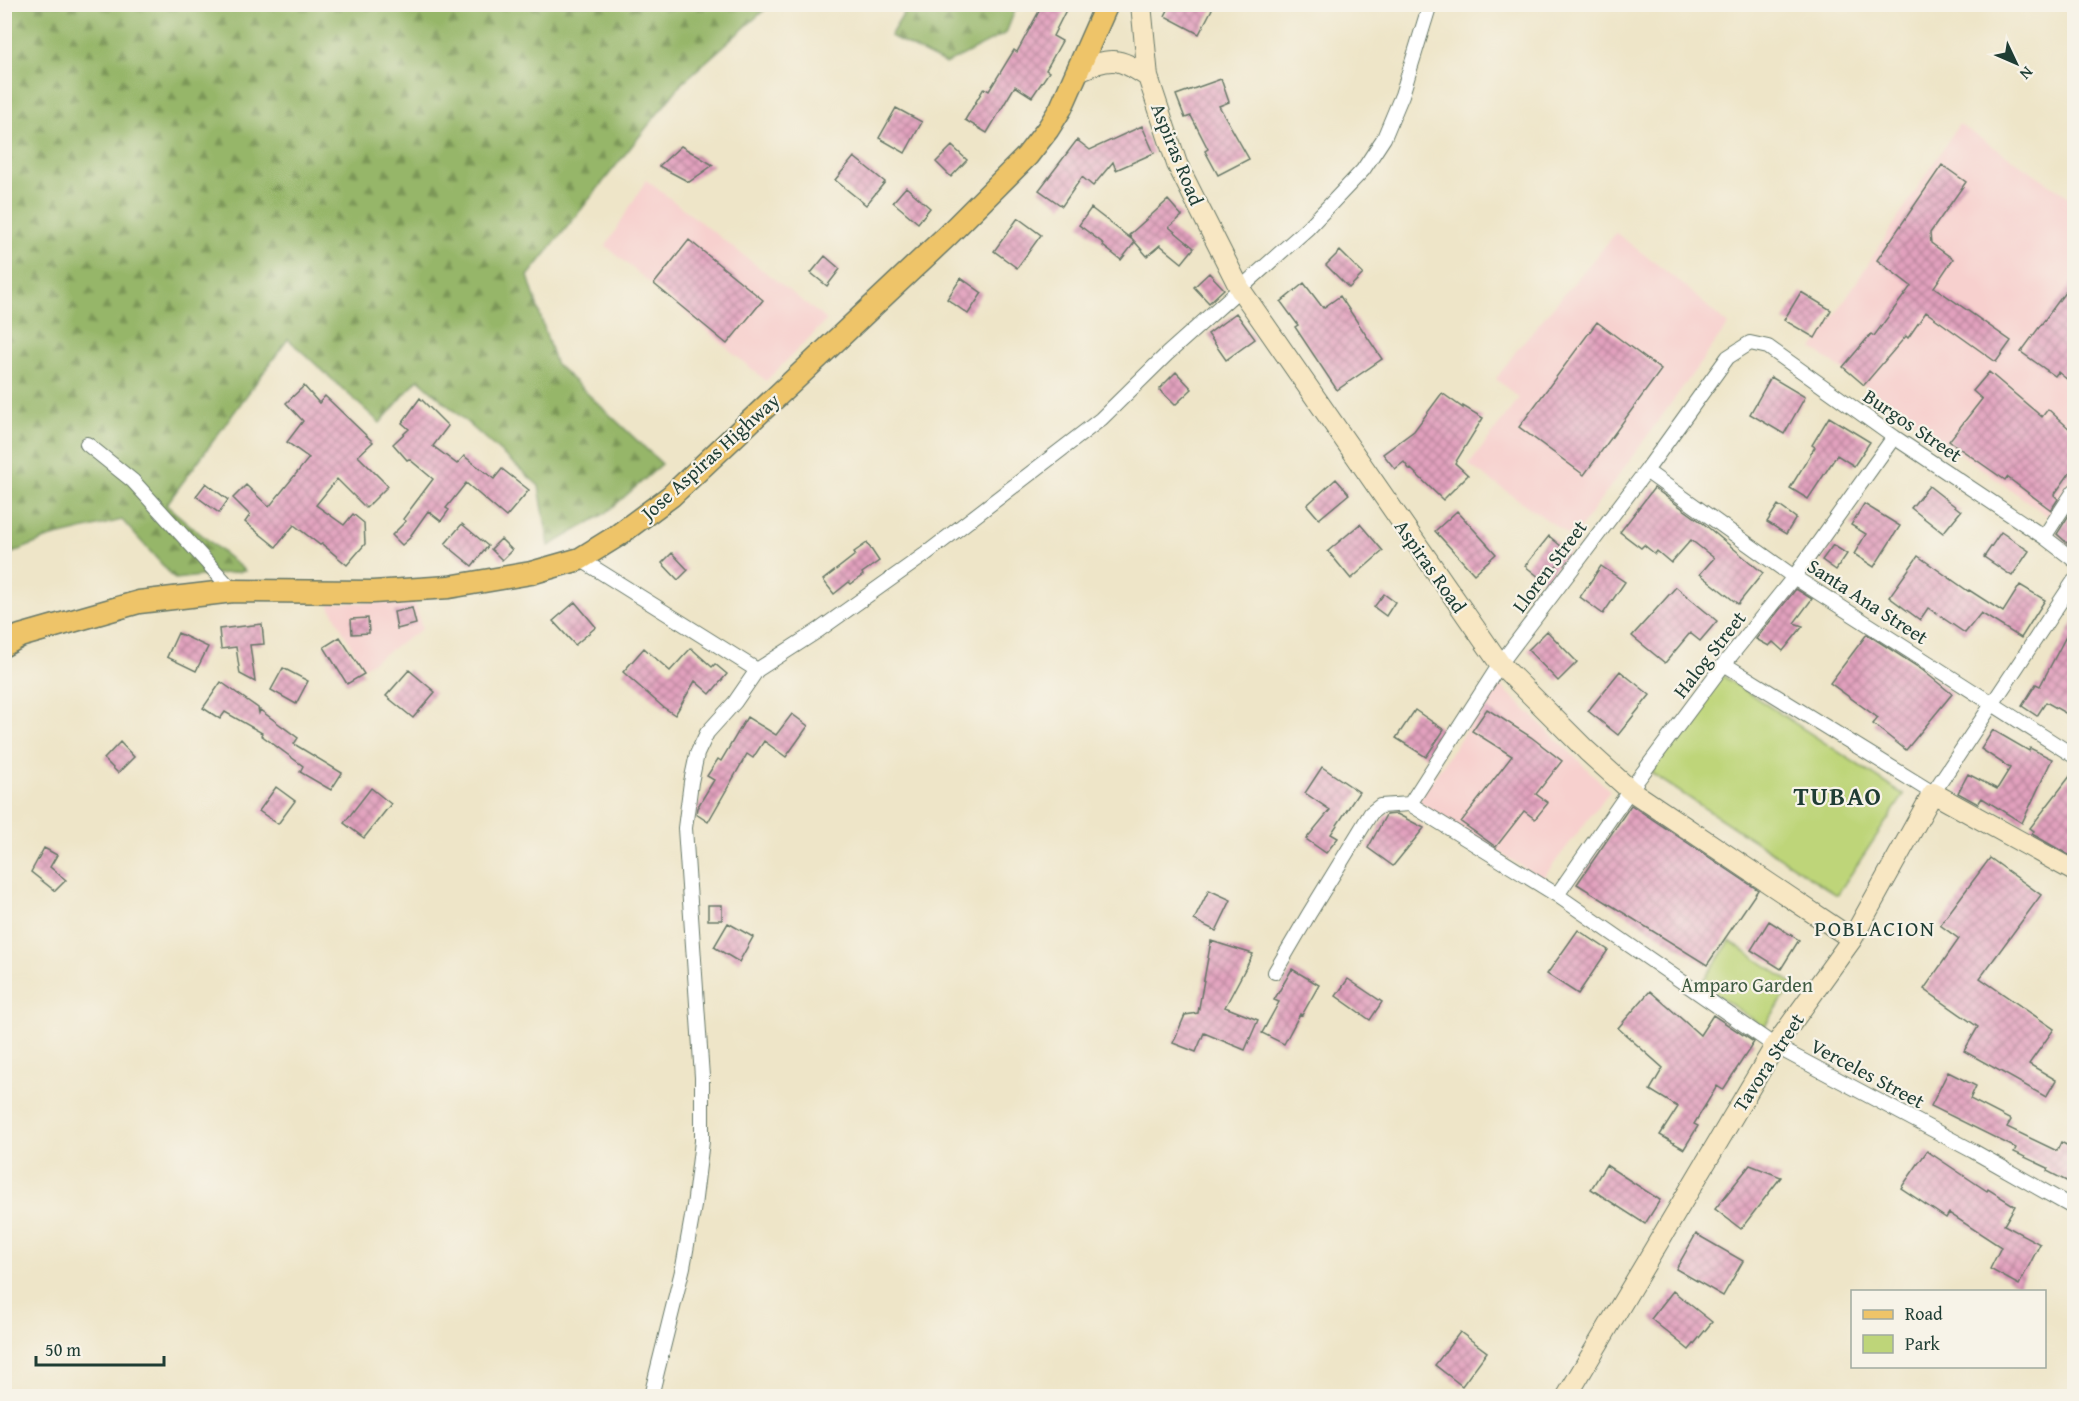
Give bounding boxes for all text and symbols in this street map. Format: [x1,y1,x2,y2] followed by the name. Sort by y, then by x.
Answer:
[1986,33,2046,93] north arrow
[2014,61,2039,86] text: N
[1144,98,1212,210] street label: Aspiras Road
[1858,381,1968,469] street label: Burgos Street
[632,386,786,528] street label: Jose Aspiras Highway
[1388,513,1474,619] street label: Aspiras Road
[1505,514,1593,618] street label: Lloren Street
[1802,551,1934,651] street label: Santa Ana Street
[1666,604,1752,704] street label: Halog Street
[1793,776,1883,815] district label: TUBAO
[1814,912,1936,944] district label: POBLACION
[1681,970,1813,999] park label: Amparo Garden
[1725,1007,1811,1117] street label: Tavora Street
[1806,1031,1930,1115] street label: Verceles Street
[1851,1290,2046,1368] legend
[1905,1300,1943,1327] text: Road
[36,1329,164,1367] scale bar
[1905,1330,1941,1357] text: Park
[45,1336,81,1363] text: 50 m

